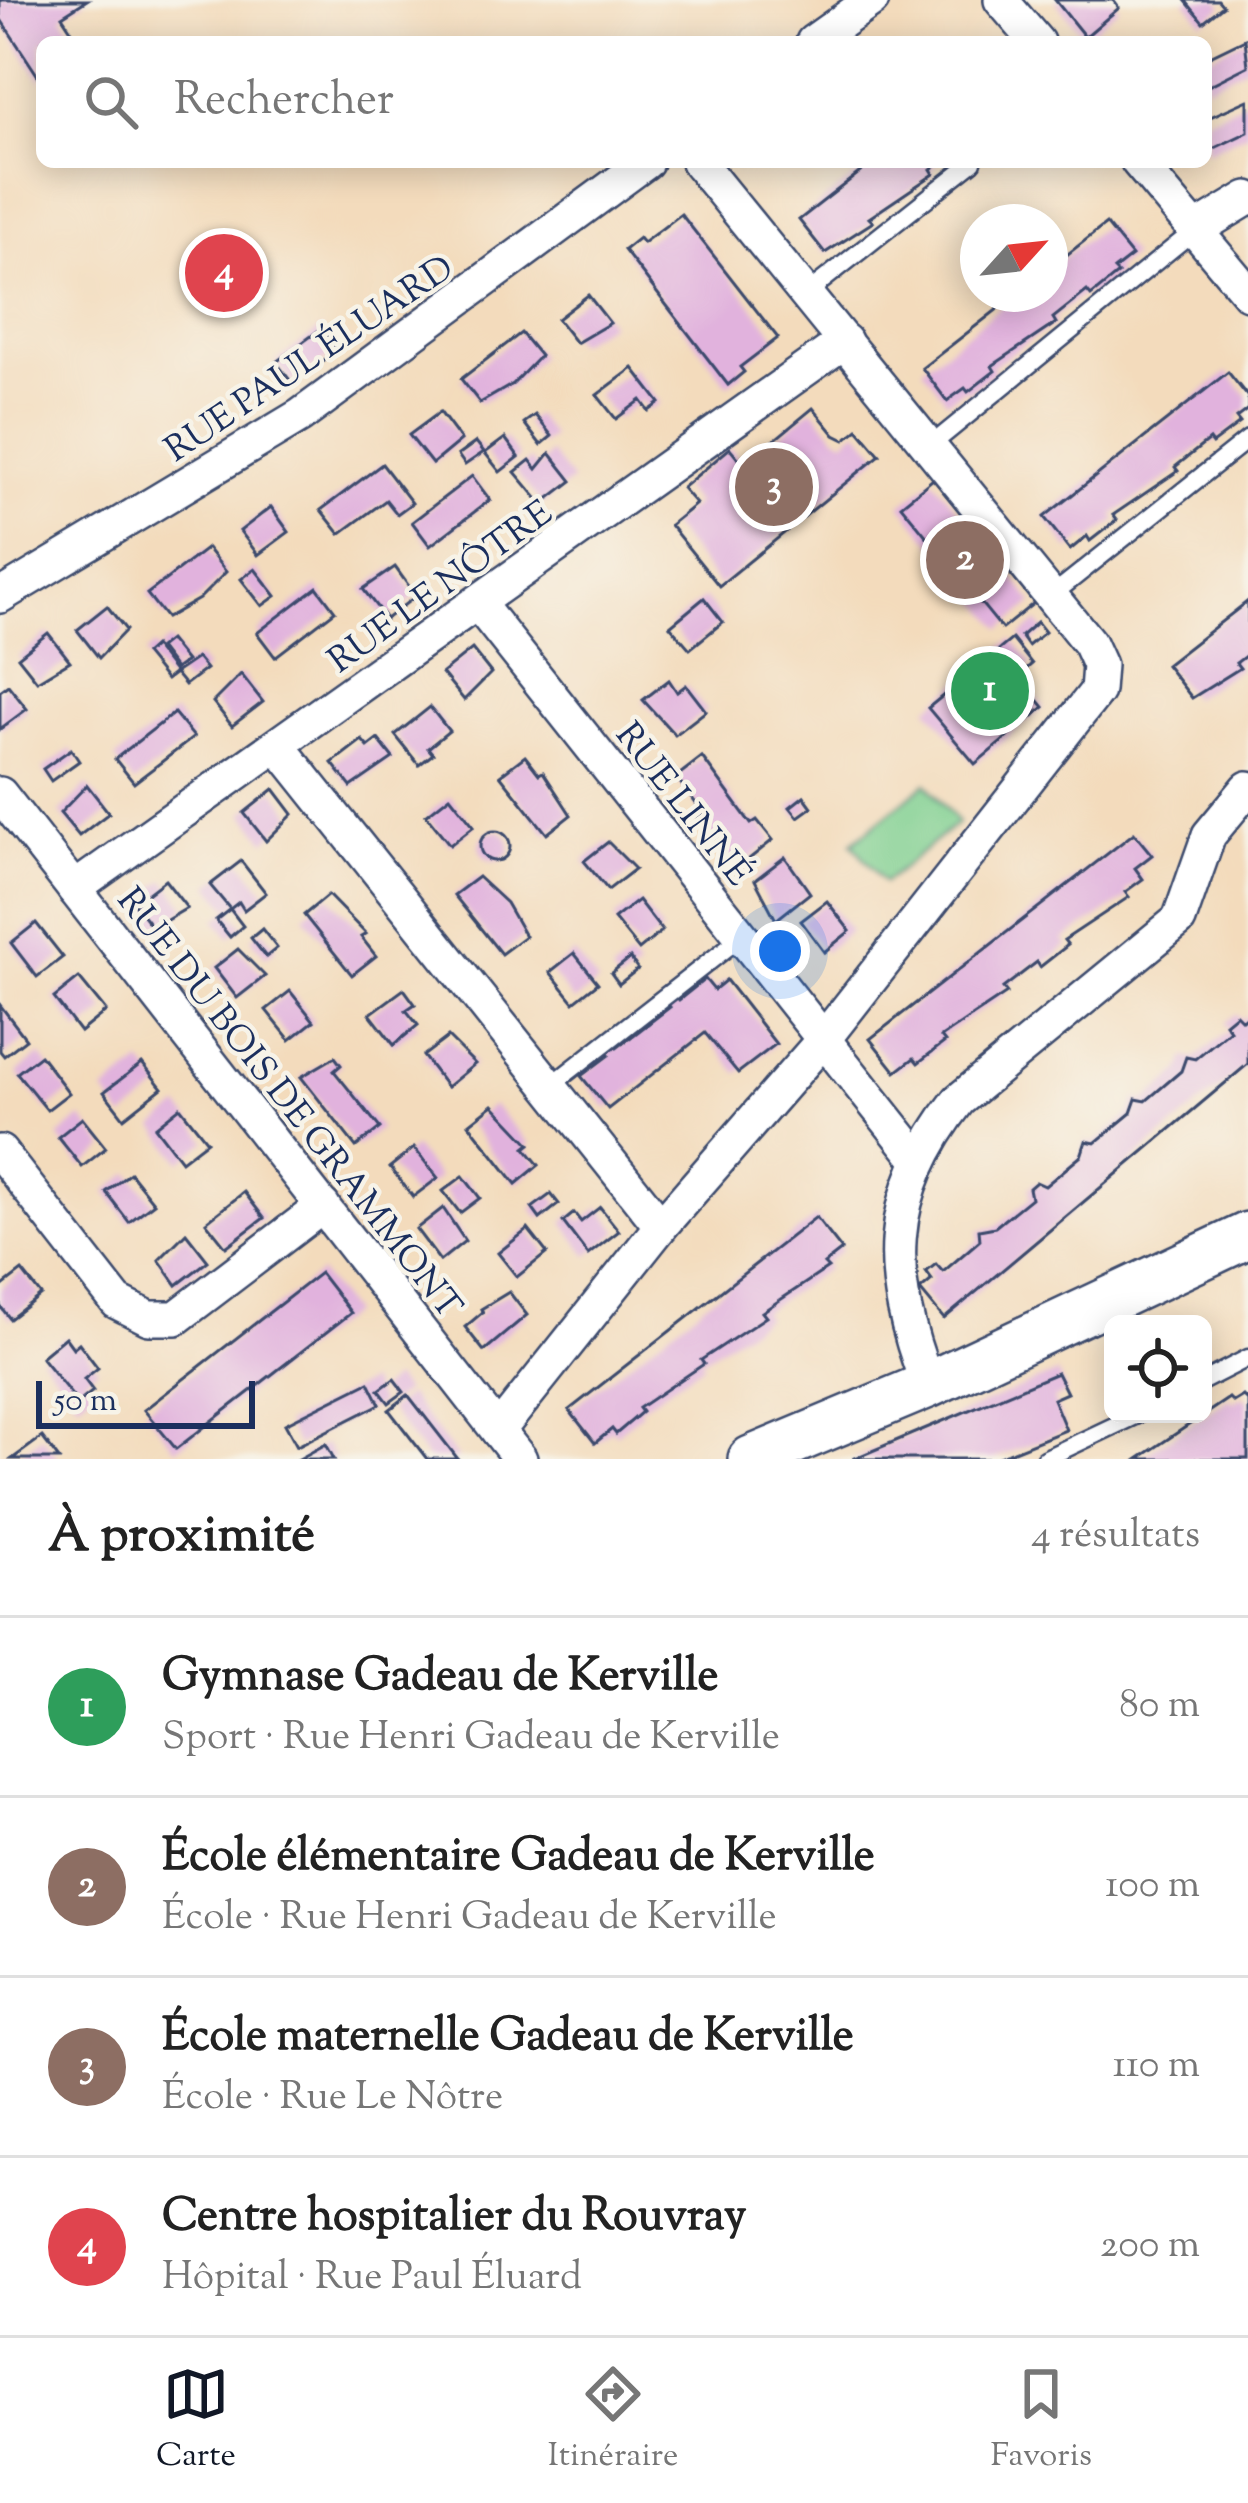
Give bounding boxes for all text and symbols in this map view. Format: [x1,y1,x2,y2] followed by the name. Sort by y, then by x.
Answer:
[36,36,1212,168] search box
[78,69,144,135] icon: search
[174,70,394,135] text: Rechercher
[960,204,1068,312] north arrow
[185,228,263,318] pin: 4
[155,244,465,477] street label: RUE PAUL ÉLUARD
[735,442,813,532] pin: 3
[318,489,564,687] street label: RUE LE NÔTRE
[926,515,1004,605] pin: 2
[951,646,1029,736] pin: 1
[601,713,763,899] street label: RUE LINNÉ
[103,878,473,1331] street label: RUE DU BOIS DE GRAMMONT
[750,921,810,981] your location
[1104,1315,1212,1423] map controls
[1104,1315,1212,1423] button: locate
[36,1375,255,1428] scale bar
[54,1378,117,1426] text: 50 m
[48,1501,315,1574] text: À proximité
[1031,1509,1200,1565] text: 4 résultats
[162,1646,718,1711] text: Gymnase Gadeau de Kerville
[80,1679,94,1735] text: 1
[1119,1679,1200,1735] text: 80 m
[162,1711,780,1767] text: Sport · Rue Henri Gadeau de Kerville
[162,1826,875,1891] text: École élémentaire Gadeau de Kerville
[78,1859,96,1915] text: 2
[1105,1859,1200,1915] text: 100 m
[162,1891,777,1947] text: École · Rue Henri Gadeau de Kerville
[162,2006,854,2071] text: École maternelle Gadeau de Kerville
[79,2039,95,2095] text: 3
[1113,2039,1200,2095] text: 110 m
[162,2071,503,2127] text: École · Rue Le Nôtre
[162,2186,746,2251] text: Centre hospitalier du Rouvray
[77,2219,97,2275] text: 4
[1100,2219,1200,2275] text: 200 m
[162,2251,582,2307] text: Hôpital · Rue Paul Éluard
[156,2361,236,2481] tab: Carte
[548,2361,678,2481] tab: Itinéraire
[990,2361,1092,2481] tab: Favoris

